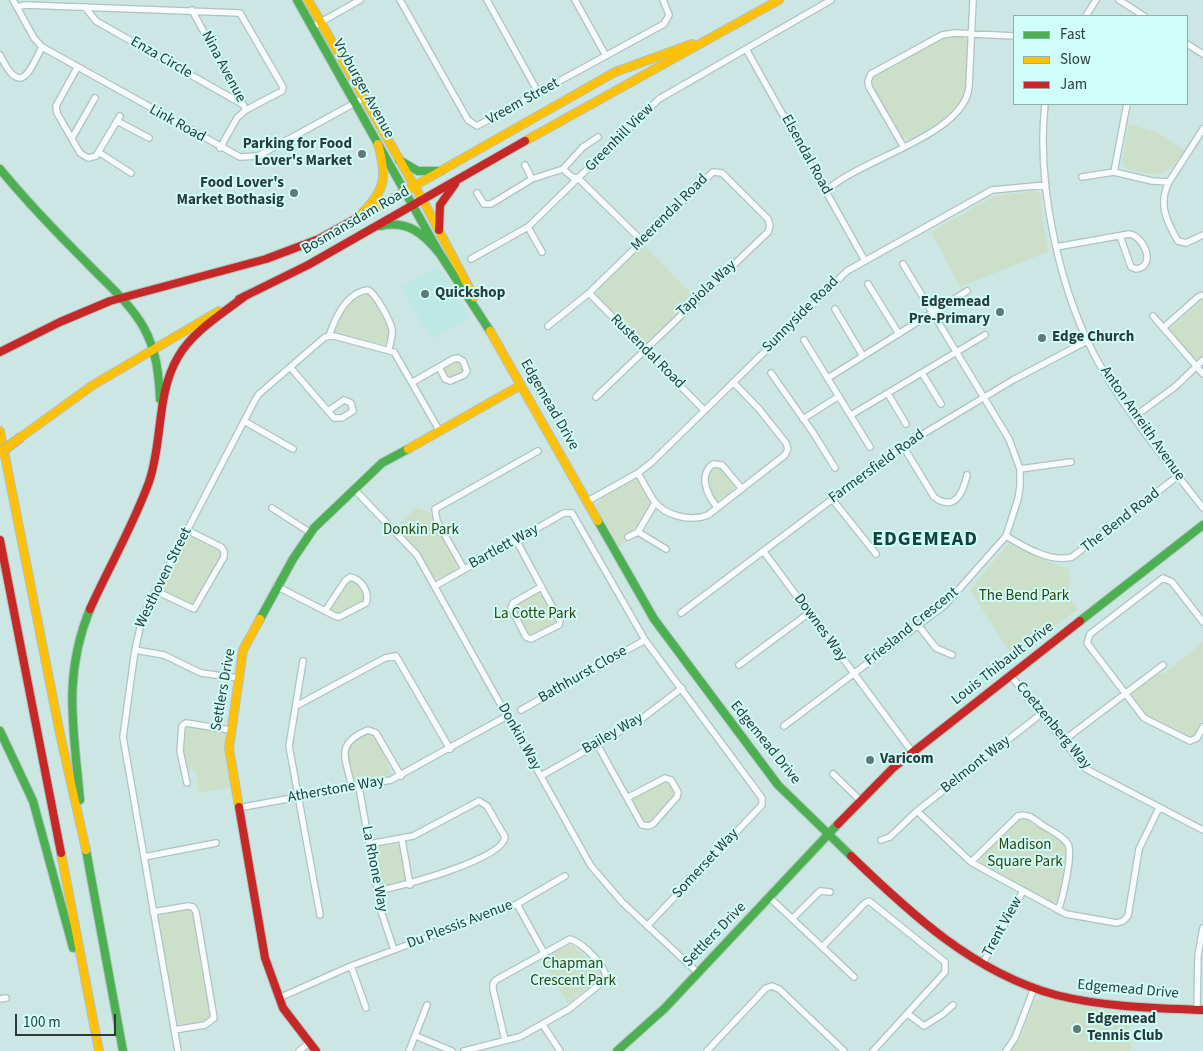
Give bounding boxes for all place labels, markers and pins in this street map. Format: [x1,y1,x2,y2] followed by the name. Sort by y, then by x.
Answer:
[243,136,352,171] place label: Parking for Food Lover's Market
[356,148,368,160] marker: Parking for Food Lover's Market
[177,175,284,210] place label: Food Lover's Market Bothasig
[288,187,300,199] marker: Food Lover's Market Bothasig
[435,285,505,303] place label: Quickshop
[419,288,431,300] marker: Quickshop
[909,294,990,329] place label: Edgemead Pre-Primary
[994,306,1006,318] marker: Edgemead Pre-Primary
[1052,329,1134,347] place label: Edge Church
[1036,332,1048,344] marker: Edge Church
[880,751,934,769] place label: Varicom
[864,754,876,766] marker: Varicom
[1087,1011,1163,1046] place label: Edgemead Tennis Club
[1071,1023,1083,1035] marker: Edgemead Tennis Club

